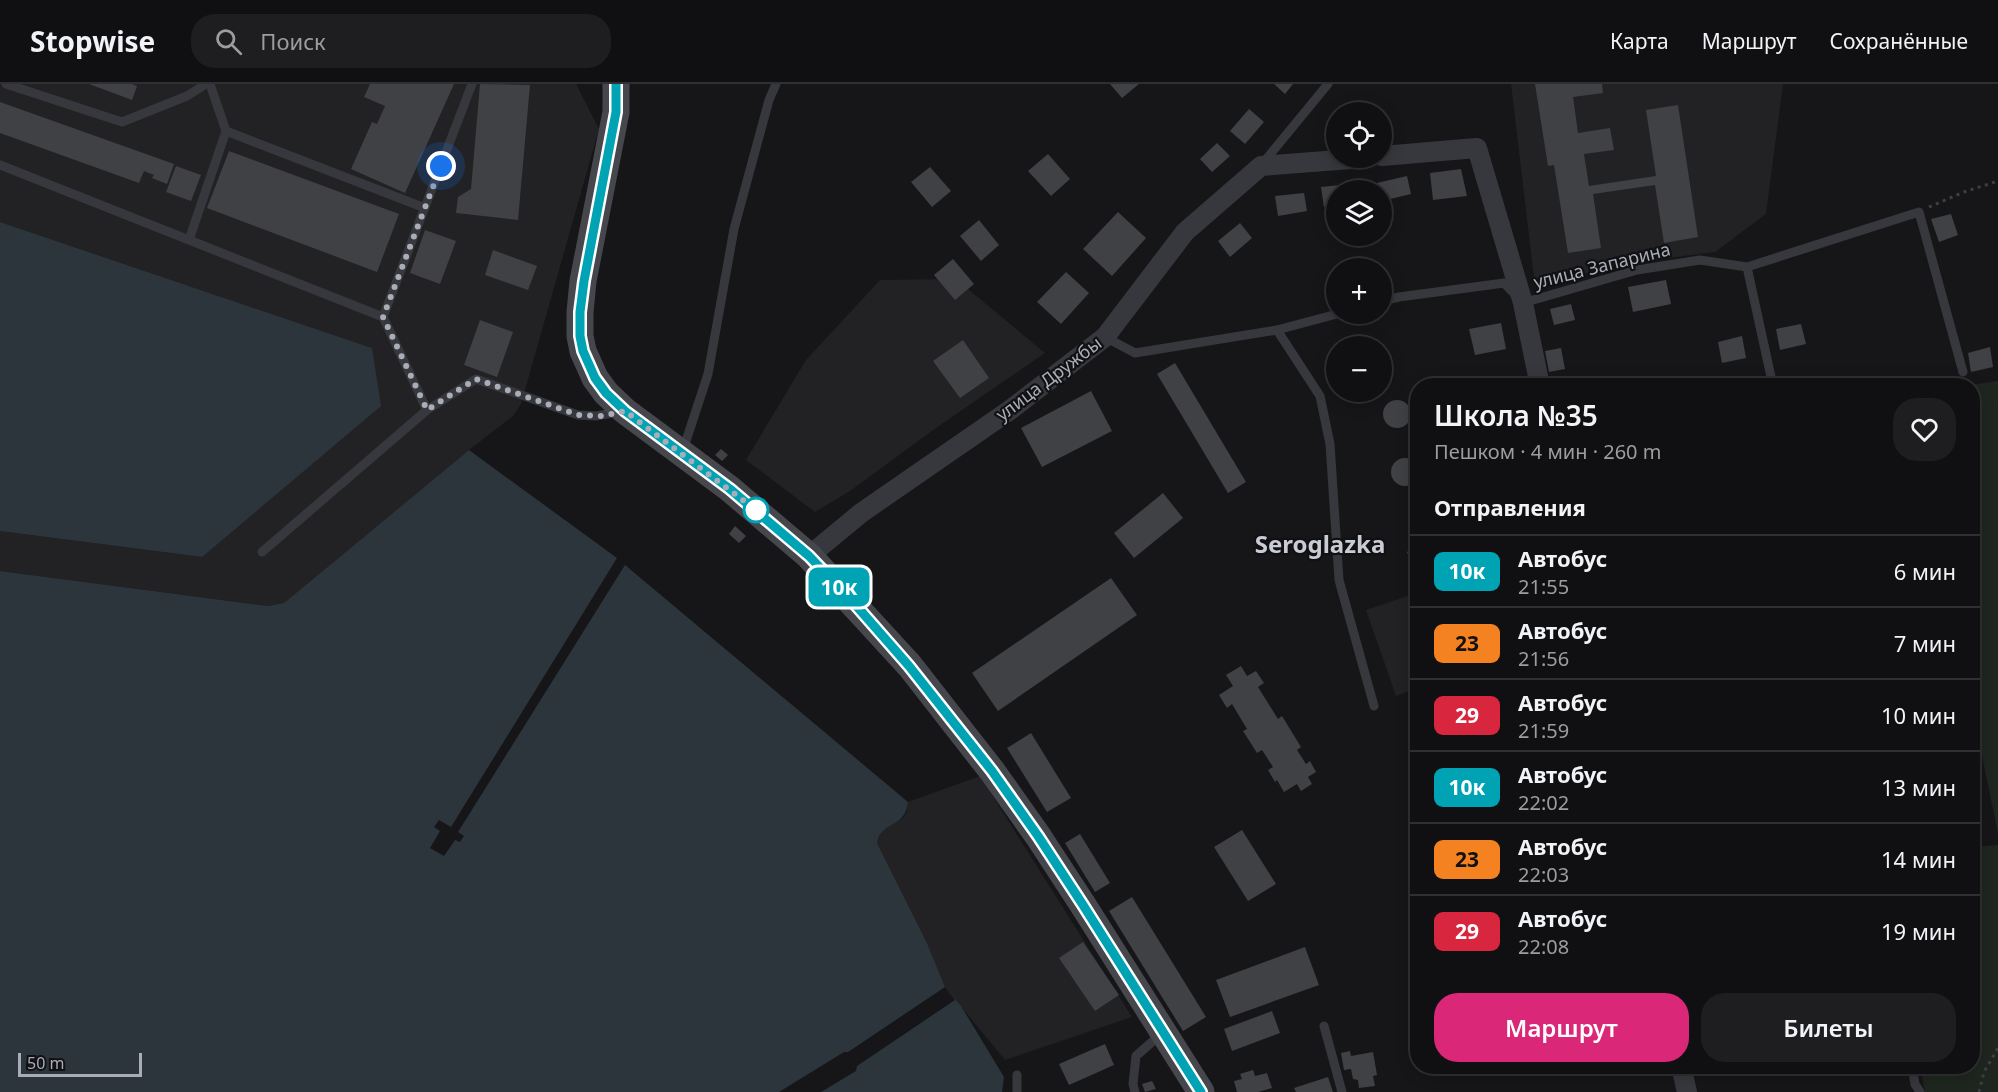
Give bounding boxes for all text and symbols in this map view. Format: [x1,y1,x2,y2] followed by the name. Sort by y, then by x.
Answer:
[191,14,611,68] search box
[30,22,155,60] text: Stopwise
[212,25,245,58] icon: search
[260,26,326,56] text: Поиск
[1610,27,1669,55] text: Карта
[1702,27,1797,55] text: Маршрут
[1830,27,1968,55] text: Сохранённые
[1326,102,1392,402] map controls
[1326,102,1392,168] button: locate
[426,151,456,181] your location
[1326,180,1392,246] button: layers
[1531,236,1673,294] street label: улица Запарина
[1326,258,1392,324] button: +
[991,331,1106,426] street label: улица Дружбы
[1326,336,1392,402] button: −
[1434,396,1598,434] text: Школа №35
[1893,398,1956,461] button: heart
[1434,438,1661,465] text: Пешком · 4 мин · 260 m
[1434,492,1586,522] text: Отправления
[743,497,769,523] unlabelled marker
[1255,527,1385,560] district label: Seroglazka
[1518,543,1607,573] text: Автобус
[1894,556,1956,586] text: 6 мин
[1449,557,1485,585] text: 10к
[804,568,874,606] line badge: 10к
[821,573,857,601] text: 10к
[1518,573,1569,600] text: 21:55
[1518,615,1607,645] text: Автобус
[1894,628,1956,658] text: 7 мин
[1455,629,1479,657] text: 23
[1518,645,1569,672] text: 21:56
[1518,687,1607,717] text: Автобус
[1881,700,1956,730] text: 10 мин
[1455,701,1479,729] text: 29
[1518,717,1569,744] text: 21:59
[1518,759,1607,789] text: Автобус
[1881,772,1956,802] text: 13 мин
[1449,773,1485,801] text: 10к
[1518,789,1569,816] text: 22:02
[1518,831,1607,861] text: Автобус
[1881,844,1956,874] text: 14 мин
[1455,845,1479,873] text: 23
[1518,861,1569,888] text: 22:03
[1518,903,1607,933] text: Автобус
[1881,916,1956,946] text: 19 мин
[1455,917,1479,945] text: 29
[1518,933,1569,960] text: 22:08
[1434,993,1689,1062] button: Маршрут
[1701,993,1956,1062] button: Билеты
[18,1050,142,1078] scale bar
[27,1052,64,1074] text: 50 m

